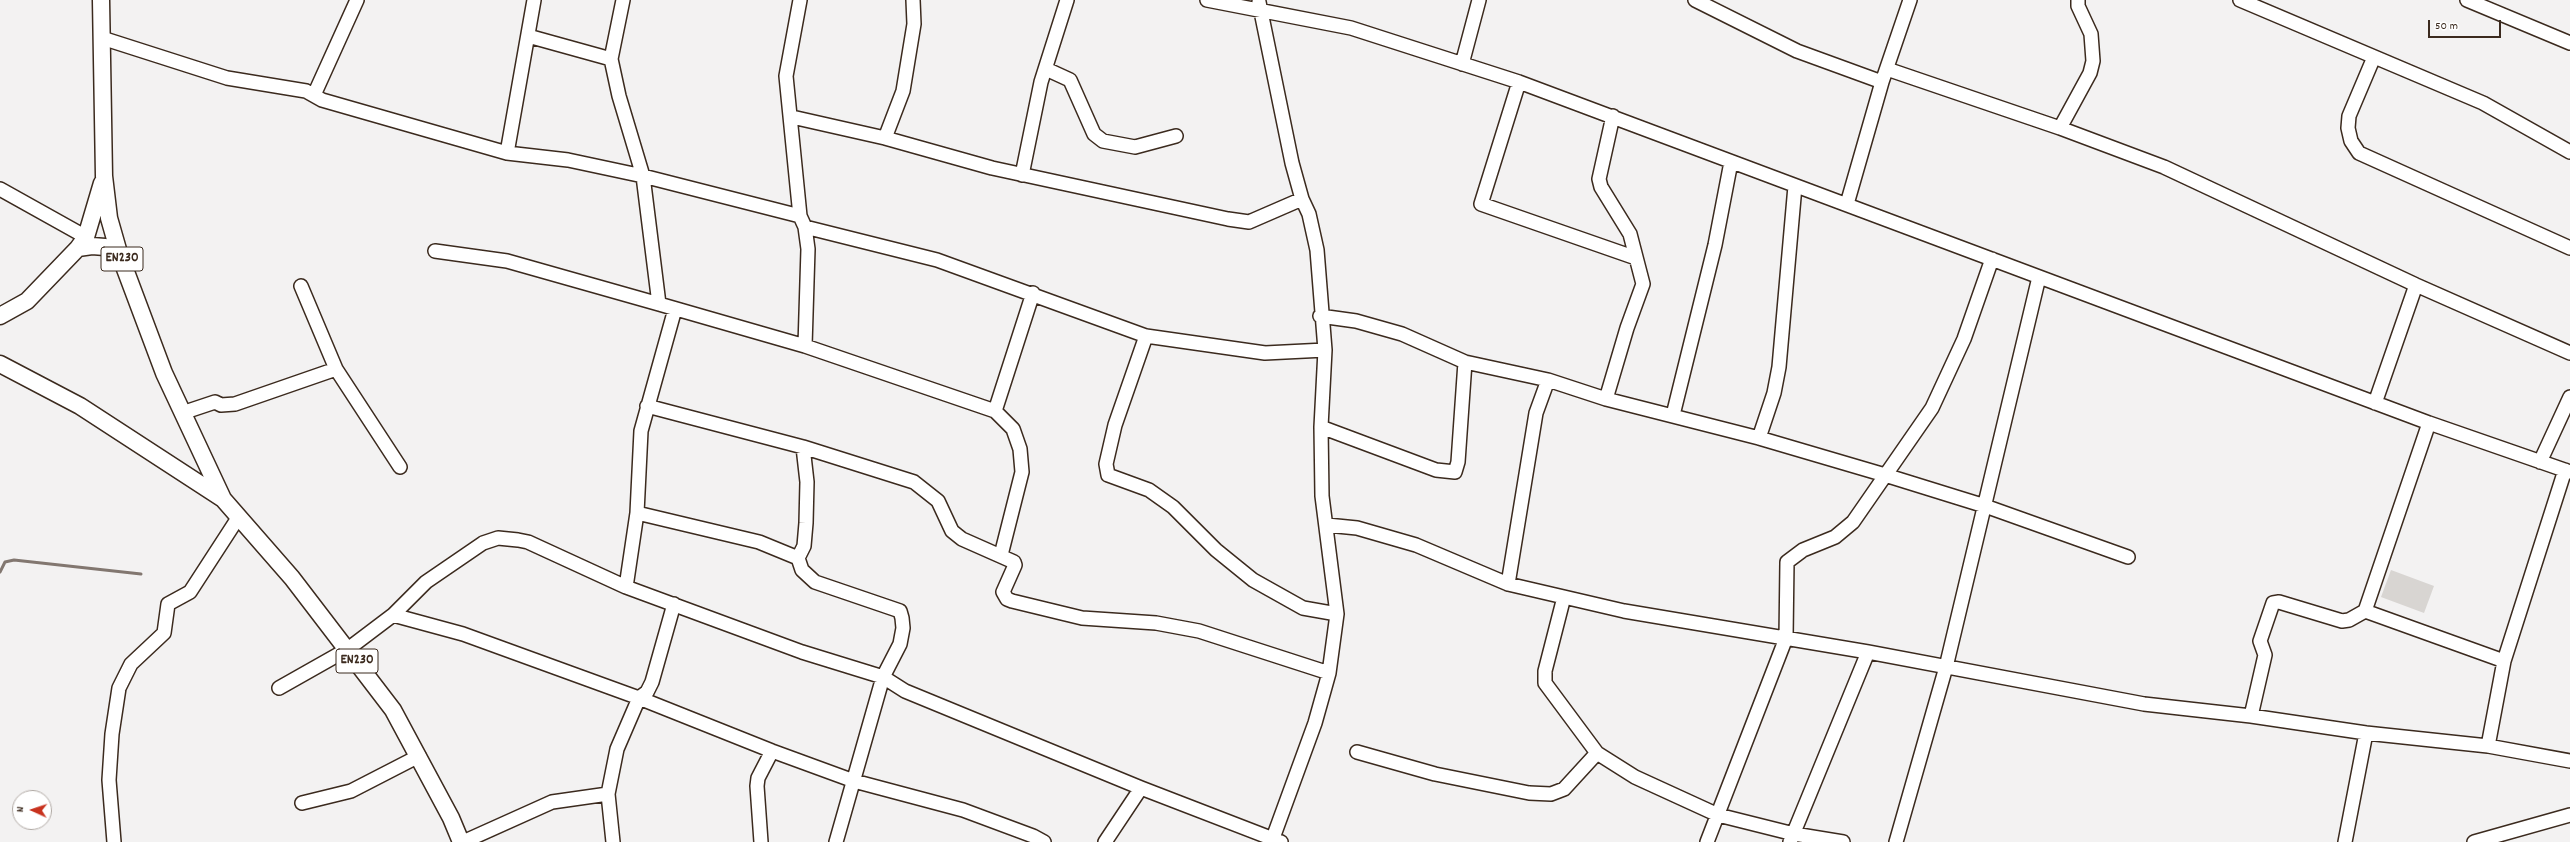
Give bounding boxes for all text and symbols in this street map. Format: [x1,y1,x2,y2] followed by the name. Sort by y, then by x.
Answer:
[2430,12,2503,38] scale bar
[2435,18,2458,35] text: 50 m
[101,247,143,271] road number: EN230
[336,649,378,673] road number: EN230
[12,790,52,830] north arrow
[13,806,29,813] text: N

